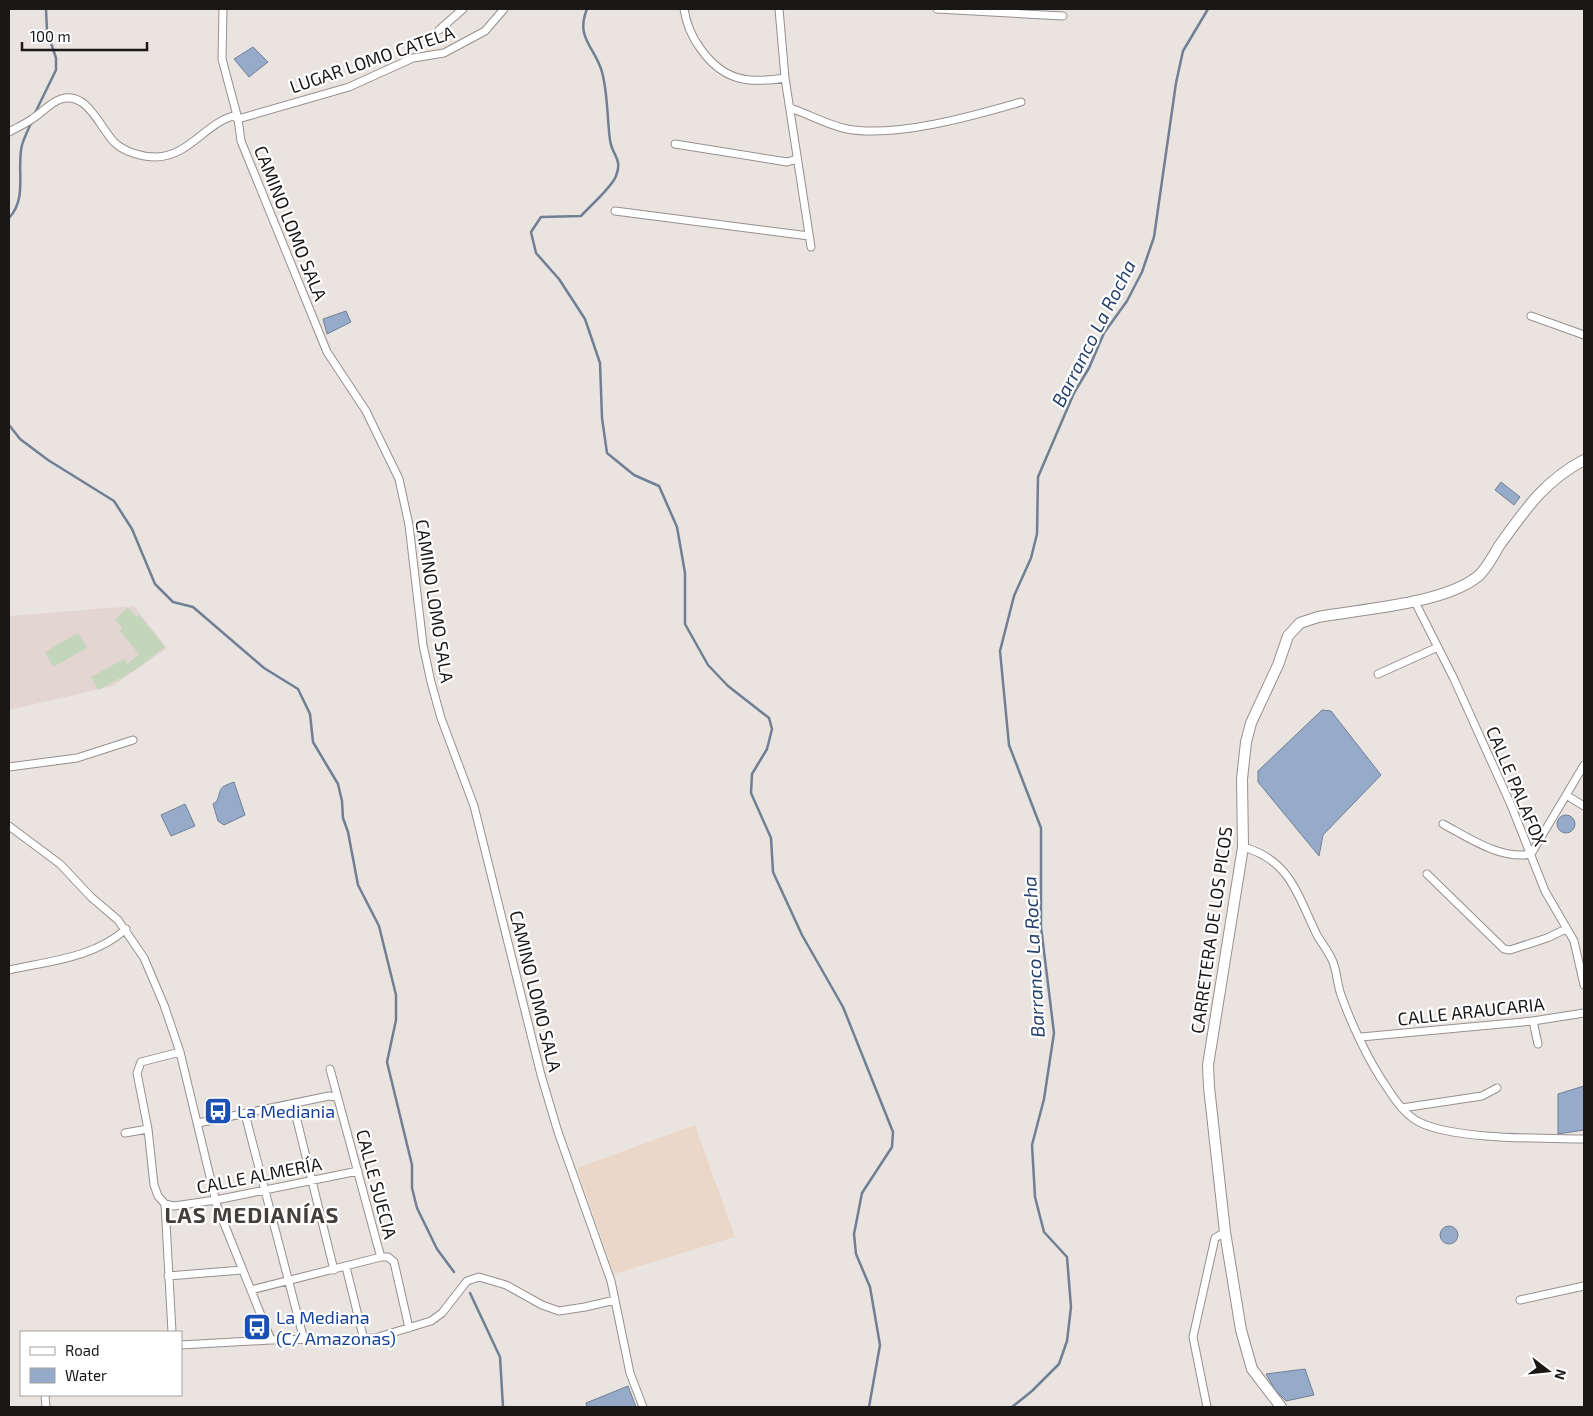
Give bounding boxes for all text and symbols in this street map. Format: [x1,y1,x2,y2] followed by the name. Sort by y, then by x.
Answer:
[22,20,148,52] scale bar
[287,20,458,98] street label: LUGAR LOMO CATELA
[30,27,71,45] text: 100 m
[250,142,332,304] street label: CAMINO LOMO SALA
[1046,256,1140,410] water label: Barranco La Rocha
[411,518,459,685] street label: CAMINO LOMO SALA
[1482,723,1552,849] street label: CALLE PALAFOX
[1186,825,1236,1035] street label: CARRETERA DE LOS PICOS
[1017,876,1049,1038] water label: Barranco La Rocha
[505,908,567,1075] street label: CAMINO LOMO SALA
[1396,992,1546,1030] street label: CALLE ARAUCARIA
[203,1096,233,1126] bus stop icon: La Mediania
[237,1100,335,1122] place label: La Mediania
[352,1127,402,1242] street label: CALLE SUECIA
[195,1152,324,1198] street label: CALLE ALMERÍA
[164,1201,340,1227] district label: LAS MEDIANÍAS
[276,1306,396,1349] place label: La Mediana (C/ Amazonas)
[242,1312,272,1342] bus stop icon: La Mediana (C/ Amazonas)
[20,1331,182,1396] legend
[65,1341,100,1359] text: Road
[1523,1346,1573,1396] north arrow
[65,1366,107,1384] text: Water
[1551,1368,1571,1382] text: N

